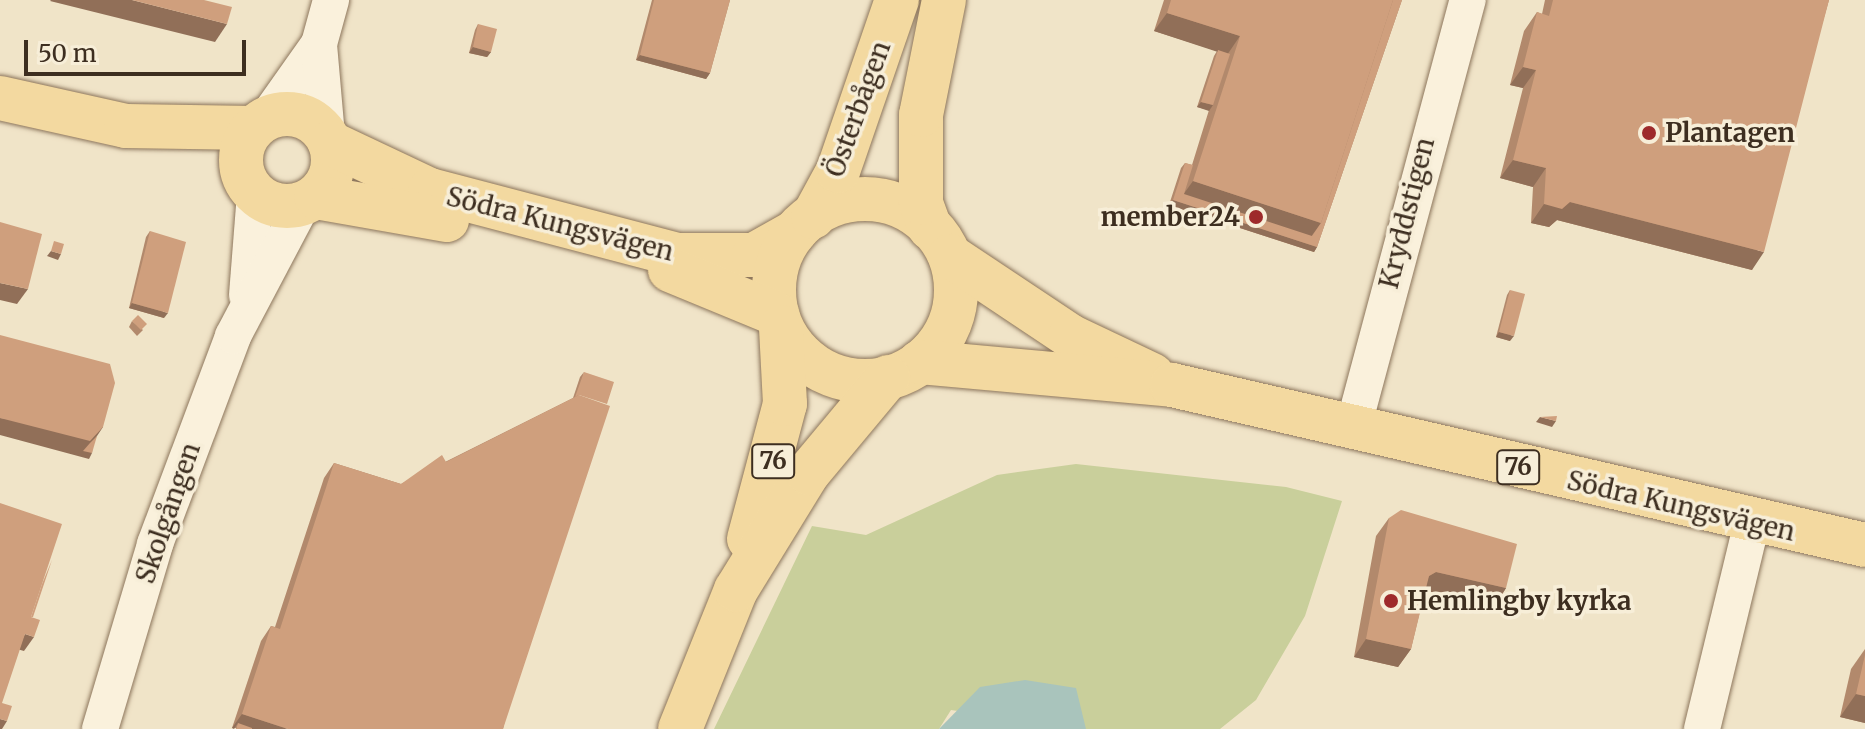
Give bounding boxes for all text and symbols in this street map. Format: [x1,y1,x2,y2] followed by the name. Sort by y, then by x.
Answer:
[28,24,250,74] scale bar
[819,37,897,181] street label: Österbågen
[38,38,97,69] text: 50 m
[1665,117,1795,149] place label: Plantagen
[1640,124,1658,142] marker: Plantagen
[1373,134,1441,292] street label: Kryddstigen
[443,181,677,267] street label: Södra Kungsvägen
[1100,201,1240,233] place label: member24
[1247,208,1265,226] marker: member24
[129,439,207,587] street label: Skolgången
[751,441,795,481] road number: 76
[1496,447,1540,487] road number: 76
[1564,465,1798,547] street label: Södra Kungsvägen
[1407,585,1632,617] place label: Hemlingby kyrka
[1382,592,1400,610] marker: Hemlingby kyrka

